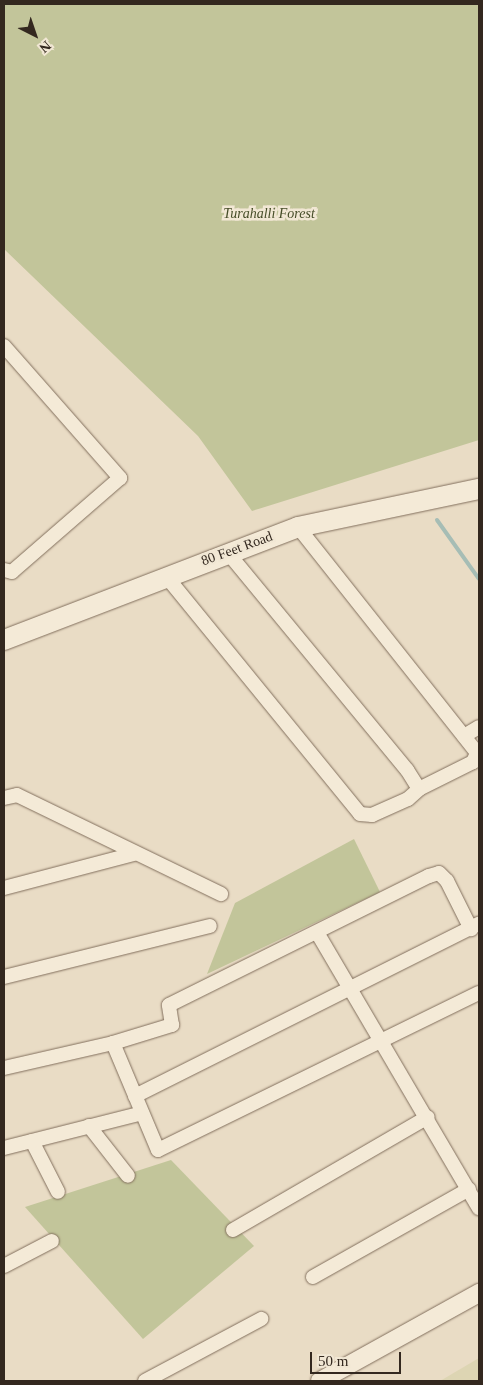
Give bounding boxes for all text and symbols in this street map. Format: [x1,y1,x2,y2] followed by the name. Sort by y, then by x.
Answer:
[10,10,60,60] north arrow
[36,38,54,56] text: N
[223,206,315,222] park label: Turahalli Forest
[199,528,275,570] street label: 80 Feet Road
[313,1342,404,1374] scale bar
[318,1353,348,1369] text: 50 m

